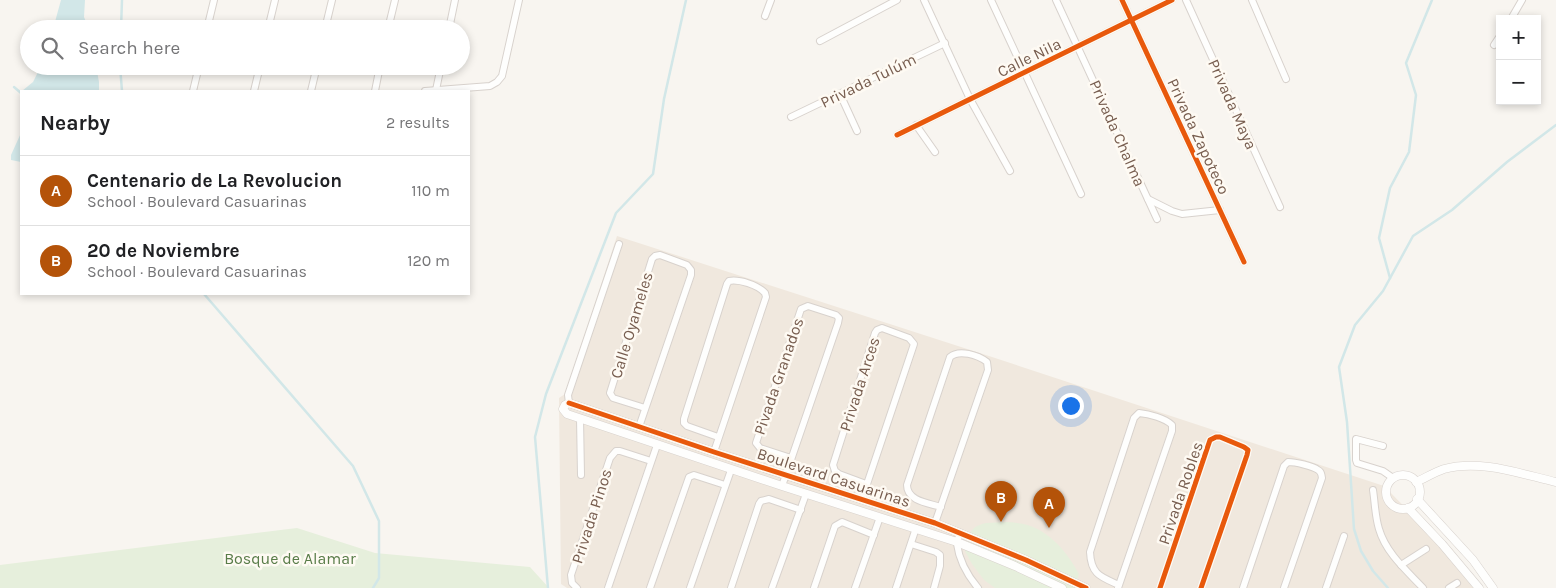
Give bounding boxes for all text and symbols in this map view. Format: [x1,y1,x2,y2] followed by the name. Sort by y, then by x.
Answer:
[1496,15,1541,105] map controls
[1496,15,1541,60] button: +
[20,20,470,75] search box
[38,34,66,62] icon: search
[994,34,1064,81] street label: Calle Nila
[78,37,180,59] text: Search here
[817,49,919,112] street label: Privada Tulúm
[1204,56,1261,152] street label: Privada Maya
[1496,60,1541,105] button: −
[1163,75,1234,197] street label: Privada Zapoteco
[1086,77,1150,190] street label: Privada Chalma
[40,111,110,135] text: Nearby
[386,113,450,132] text: 2 results
[87,170,342,192] text: Centenario de La Revolucion
[51,181,61,200] text: A
[411,181,450,200] text: 110 m
[87,192,307,211] text: School · Boulevard Casuarinas
[87,240,240,262] text: 20 de Noviembre
[51,251,61,270] text: B
[407,251,450,270] text: 120 m
[87,262,307,281] text: School · Boulevard Casuarinas
[606,270,657,381] street label: Calle Oyameles
[750,315,807,437] street label: Pivada Granados
[835,335,884,434] street label: Privada Arces
[1058,393,1084,419] your location
[1154,439,1207,547] street label: Privada Robles
[755,444,913,511] street label: Boulevard Casuarinas
[567,466,616,566] street label: Privada Pinos
[985,481,1017,522] pin: B
[1033,487,1065,528] pin: A
[224,549,356,568] park label: Bosque de Alamar

